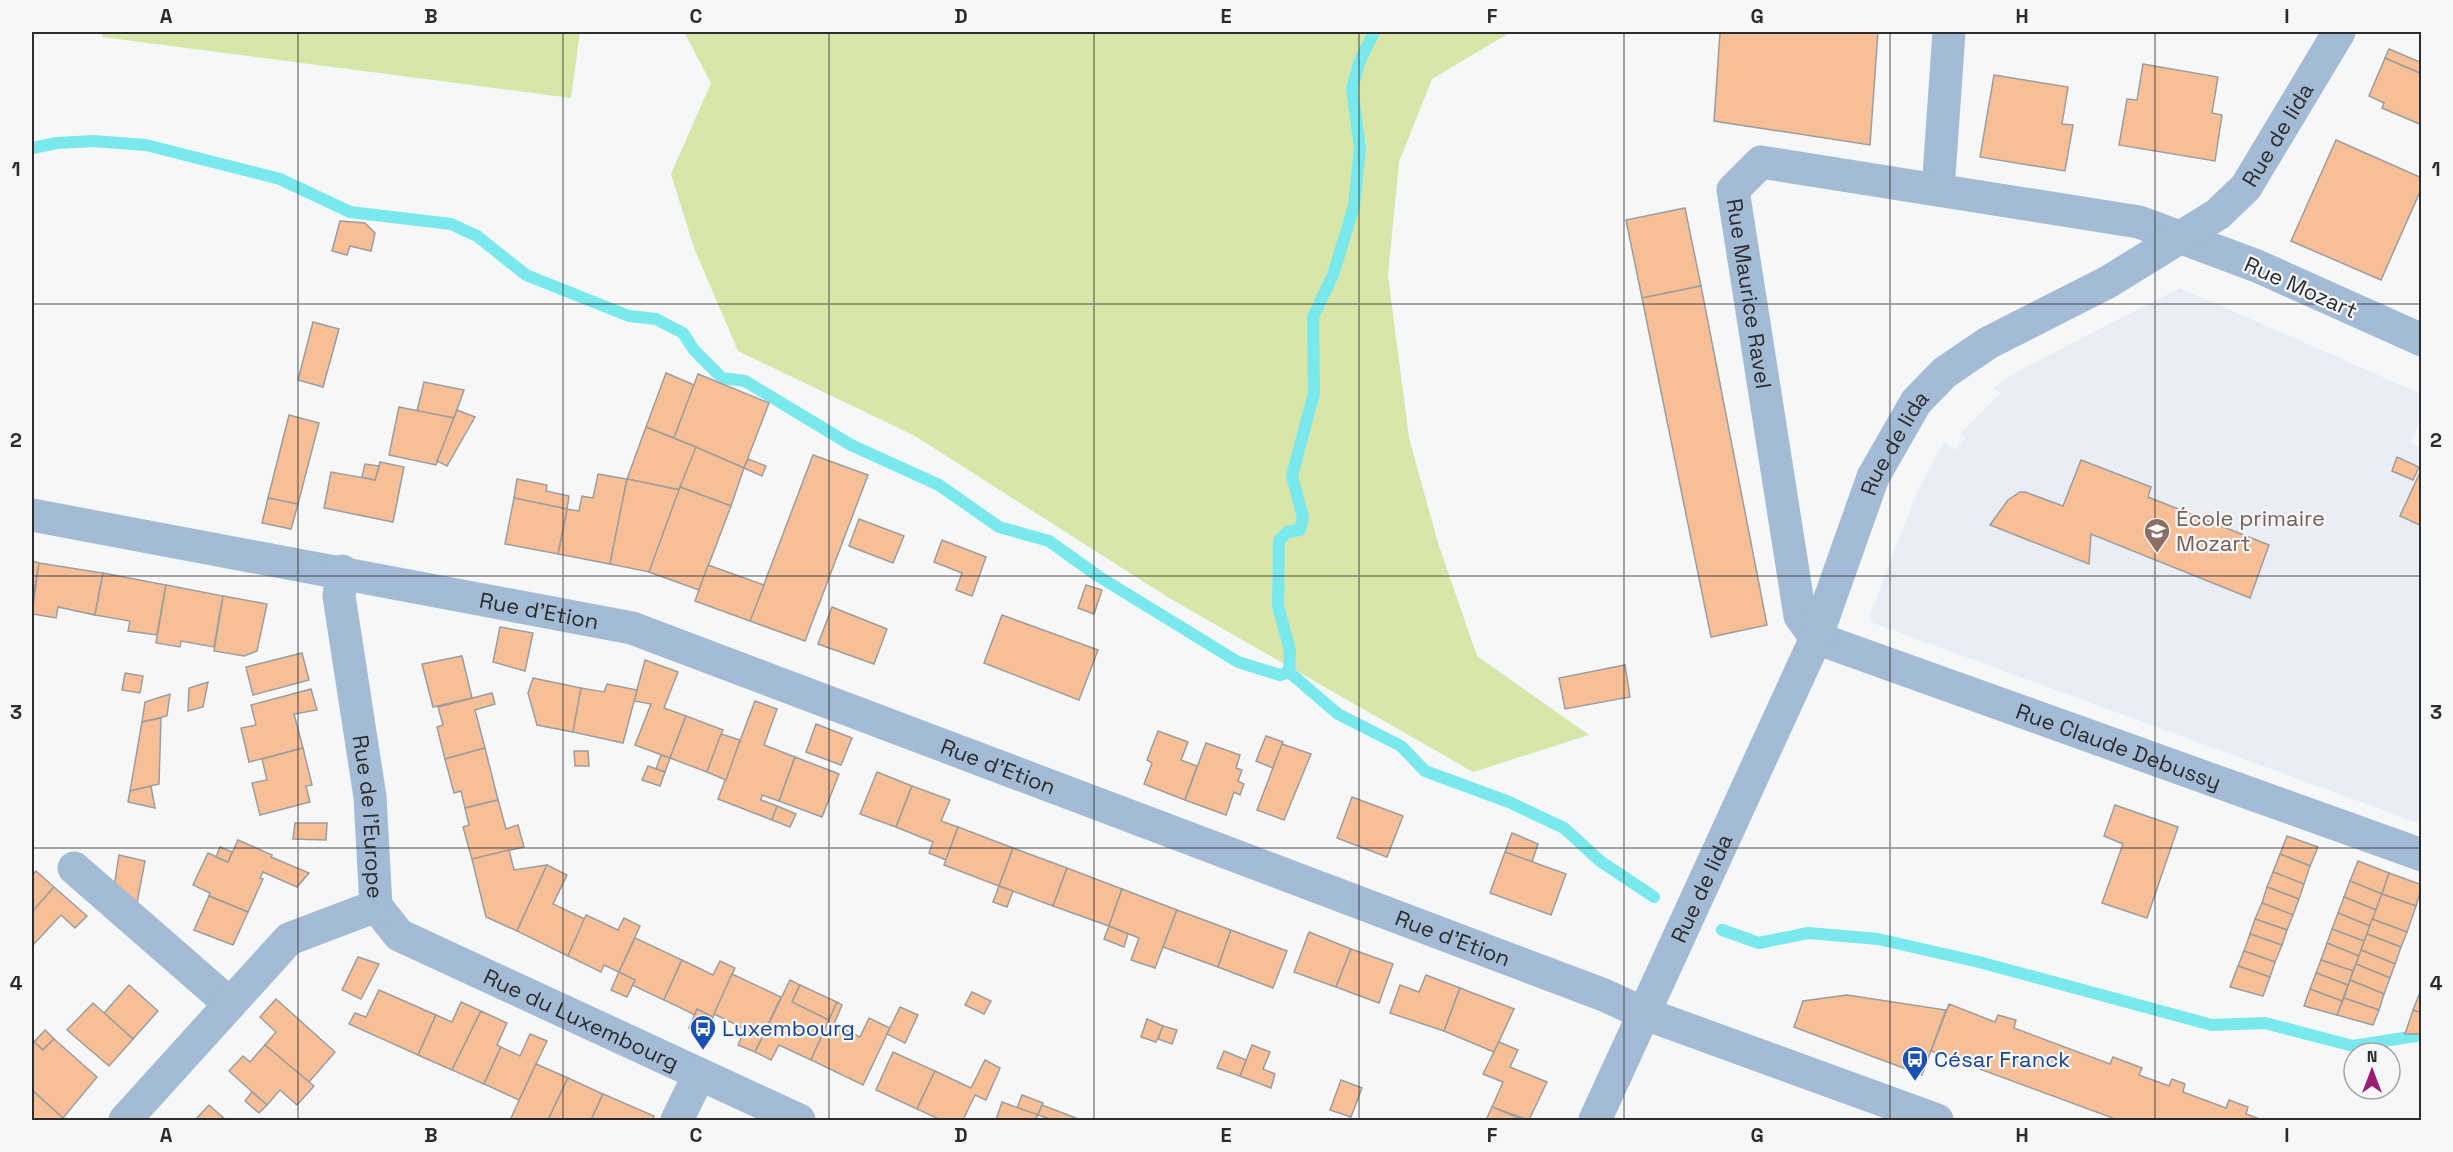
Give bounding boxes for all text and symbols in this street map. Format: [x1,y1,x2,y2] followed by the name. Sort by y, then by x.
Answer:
[160,3,173,29] text: A
[424,3,438,29] text: B
[690,3,703,29] text: C
[954,3,968,29] text: D
[1220,3,1232,29] text: E
[1487,3,1498,29] text: F
[1750,3,1764,29] text: G
[2015,3,2029,29] text: H
[2284,3,2290,29] text: I
[2235,77,2320,192] street label: Rue de Iida
[11,156,21,182] text: 1
[2431,156,2441,182] text: 1
[1721,196,1778,391] street label: Rue Maurice Ravel
[2240,250,2362,324] street label: Rue Mozart
[1854,384,1934,499] street label: Rue de Iida
[10,427,22,453] text: 2
[2430,427,2442,453] text: 2
[2176,504,2325,557] place label: École primaire Mozart
[2142,516,2172,554] school or university icon: École primaire Mozart
[477,586,601,635] street label: Rue d'Etion
[2012,697,2225,796] street label: Rue Claude Debussy
[10,699,22,725] text: 3
[2430,699,2442,725] text: 3
[937,732,1060,801] street label: Rue d'Etion
[347,733,390,899] street label: Rue de l'Europe
[1664,829,1738,947] street label: Rue de Iida
[1391,904,1514,972] street label: Rue d'Etion
[479,962,684,1077] street label: Rue du Luxembourg
[10,970,23,996] text: 4
[2430,970,2443,996] text: 4
[688,1013,718,1051] bus stop icon: Luxembourg
[722,1014,855,1042] place label: Luxembourg
[2342,1041,2402,1101] north arrow
[1900,1044,1930,1082] bus stop icon: César Franck
[1934,1045,2070,1073] place label: César Franck
[2367,1046,2377,1067] text: N
[160,1122,173,1148] text: A
[424,1122,438,1148] text: B
[690,1122,703,1148] text: C
[954,1122,968,1148] text: D
[1220,1122,1232,1148] text: E
[1487,1122,1498,1148] text: F
[1750,1122,1764,1148] text: G
[2015,1122,2029,1148] text: H
[2284,1122,2290,1148] text: I

